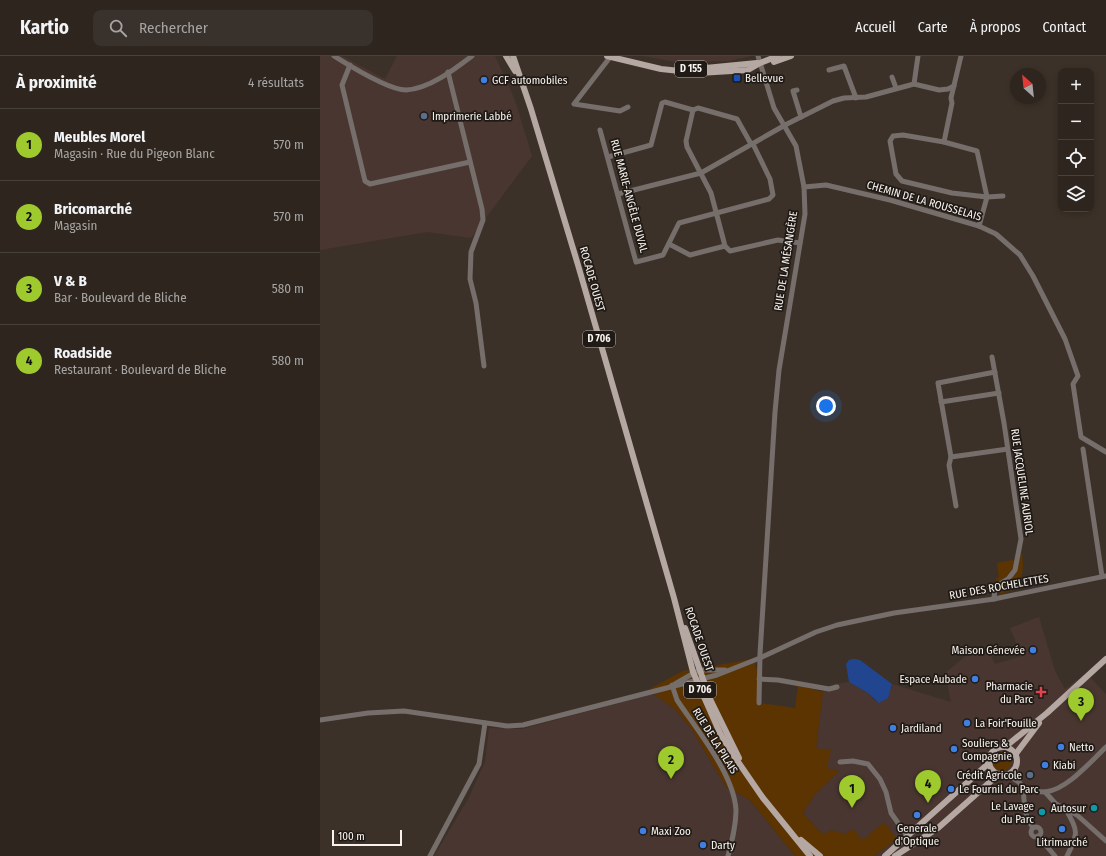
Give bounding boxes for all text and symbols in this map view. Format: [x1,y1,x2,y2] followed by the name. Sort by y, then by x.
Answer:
[93,10,373,46] search box
[20,16,69,39] text: Kartio
[107,17,129,39] icon: search
[139,19,208,37] text: Rechercher
[855,19,896,36] text: Accueil
[918,19,948,36] text: Carte
[970,19,1021,36] text: À propos
[1043,19,1086,36] text: Contact
[675,61,707,77] road number: D 155
[1010,68,1046,104] north arrow
[1058,68,1094,212] map controls
[1058,68,1094,104] button: +
[16,72,97,93] text: À proximité
[745,72,784,85] place label: Bellevue
[732,73,742,83] marker: Bellevue
[492,74,568,87] place label: GCF automobiles
[248,75,304,90] text: 4 résultats
[479,75,489,85] marker: GCF automobiles
[1058,104,1094,140] button: −
[432,110,512,123] place label: Imprimerie Labbé
[419,111,429,121] marker: Imprimerie Labbé
[54,128,145,146] text: Meubles Morel
[26,137,32,152] text: 1
[273,137,304,152] text: 570 m
[608,138,651,254] street label: RUE MARIE-ANGÈLE DUVAL
[1058,140,1094,176] button: locate
[54,146,215,161] text: Magasin · Rue du Pigeon Blanc
[1058,176,1094,212] button: layers
[865,178,983,224] street label: CHEMIN DE LA ROUSSELAIS
[54,200,132,218] text: Bricomarché
[26,209,32,224] text: 2
[273,209,304,224] text: 570 m
[771,210,800,312] street label: RUE DE LA MÉSANGÈRE
[54,218,97,233] text: Magasin
[577,245,608,314] street label: ROCADE OUEST
[54,272,87,290] text: V & B
[26,281,32,296] text: 3
[272,281,304,296] text: 580 m
[54,290,187,305] text: Bar · Boulevard de Bliche
[583,331,615,347] road number: D 706
[54,344,112,362] text: Roadside
[26,353,32,368] text: 4
[272,353,304,368] text: 580 m
[54,362,226,377] text: Restaurant · Boulevard de Bliche
[816,396,836,416] your location
[1008,428,1036,536] street label: RUE JACQUELINE AURIOL
[948,572,1050,602] street label: RUE DES ROCHELETTES
[682,605,716,674] street label: ROCADE OUEST
[952,644,1025,657] place label: Maison Génevée
[1028,645,1038,655] marker: Maison Génevée
[900,673,967,686] place label: Espace Aubade
[970,674,980,684] marker: Espace Aubade
[986,680,1033,706] place label: Pharmacie du Parc
[684,682,716,698] road number: D 706
[1036,687,1046,697] marker: Pharmacie du Parc
[1068,688,1094,721] pin: 3
[690,706,741,777] street label: RUE DE LA PILAIS
[975,717,1037,730] place label: La Foir'Fouille
[962,718,972,728] marker: La Foir'Fouille
[901,722,942,735] place label: Jardiland
[888,723,898,733] marker: Jardiland
[962,737,1012,763] place label: Souliers & Compagnie
[1069,741,1094,754] place label: Netto
[1056,742,1066,752] marker: Netto
[949,744,959,754] marker: Souliers & Compagnie
[658,746,684,779] pin: 2
[1053,759,1076,772] place label: Kiabi
[1040,760,1050,770] marker: Kiabi
[957,769,1022,782] place label: Crédit Agricole
[915,770,941,803] pin: 4
[1025,770,1035,780] marker: Crédit Agricole
[839,775,865,808] pin: 1
[959,783,1039,796] place label: Le Fournil du Parc
[946,784,956,794] marker: Le Fournil du Parc
[991,800,1034,826] place label: Le Lavage du Parc
[1051,802,1086,815] place label: Autosur
[1089,803,1099,813] marker: Autosur
[1037,807,1047,817] marker: Le Lavage du Parc
[912,810,922,820] marker: Generale d'Optique
[895,822,939,848] place label: Generale d'Optique
[1057,824,1067,834] marker: Litrimarché
[651,825,691,838] place label: Maxi Zoo
[638,826,648,836] marker: Maxi Zoo
[332,828,402,847] scale bar
[338,830,365,843] text: 100 m
[1036,836,1088,849] place label: Litrimarché
[711,839,735,852] place label: Darty
[698,840,708,850] marker: Darty

